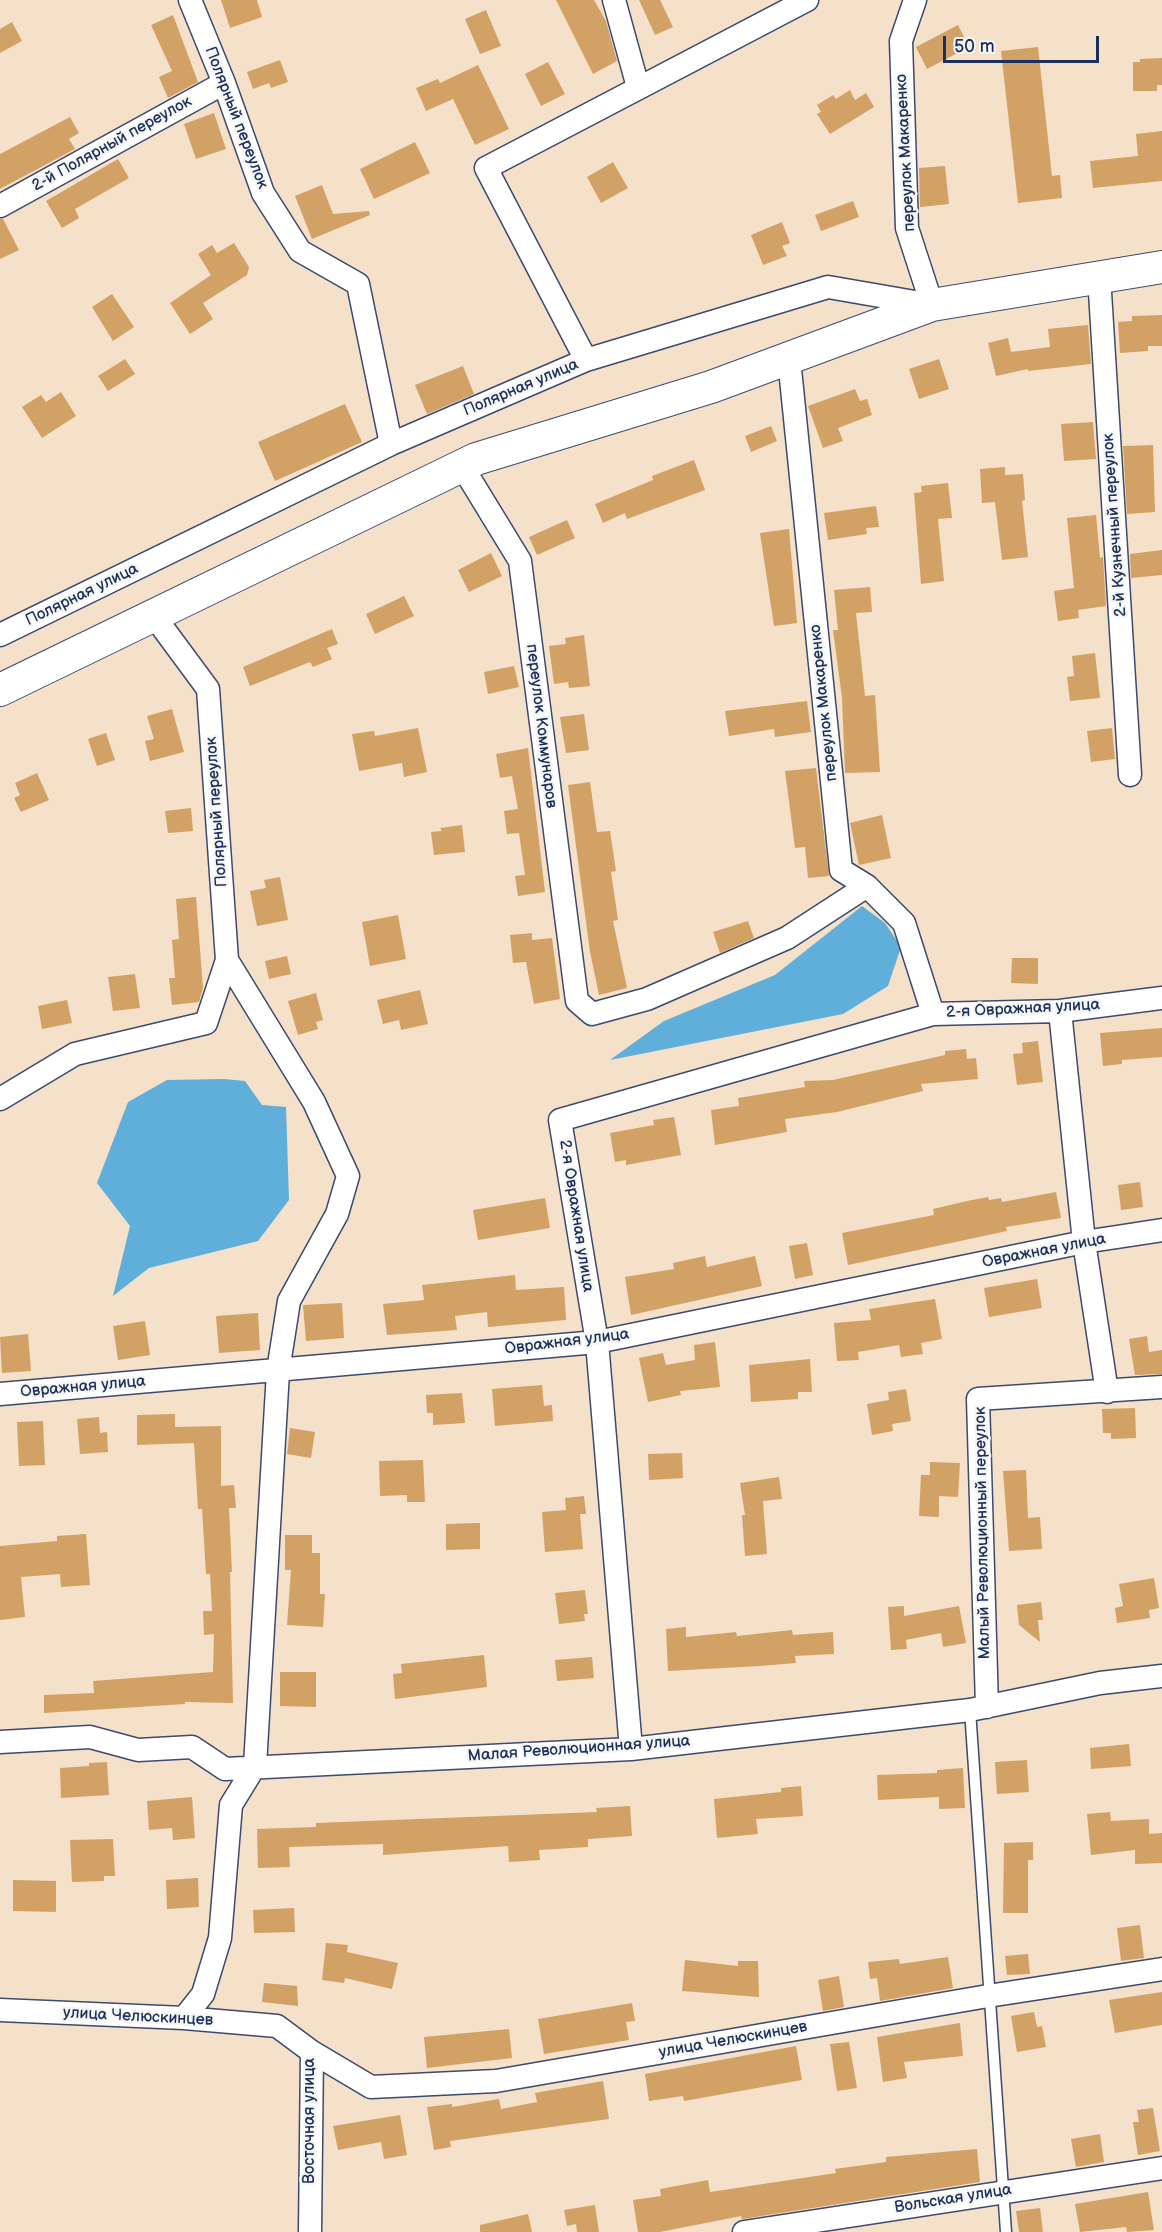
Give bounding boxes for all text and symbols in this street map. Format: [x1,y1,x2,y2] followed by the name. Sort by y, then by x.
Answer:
[946,24,1102,62] scale bar
[954,36,995,57] text: 50 m
[200,44,272,192] street label: Полярный переулок
[892,74,920,232] street label: переулок Макаренко
[29,92,195,196] street label: 2-й Полярный переулок
[461,355,581,421] street label: Полярная улица
[1099,433,1131,617] street label: 2-й Кузнечный переулок
[22,559,142,631] street label: Полярная улица
[806,623,842,783] street label: переулок Макаренко
[521,643,561,809] street label: переулок Коммунаров
[202,736,232,888] street label: Полярный переулок
[946,995,1100,1023] street label: 2-я Овражная улица
[554,1138,598,1294] street label: 2-я Овражная улица
[981,1230,1107,1272] street label: Овражная улица
[504,1325,630,1359] street label: Овражная улица
[20,1372,146,1402] street label: Овражная улица
[971,1407,995,1659] street label: Малый Революционный переулок
[467,1732,691,1766] street label: Малая Революционная улица
[62,2003,214,2031] street label: улица Челюскинцев
[657,2018,809,2062] street label: улица Челюскинцев
[300,2058,320,2184] street label: Восточная улица
[893,2180,1013,2218] street label: Вольская улица

